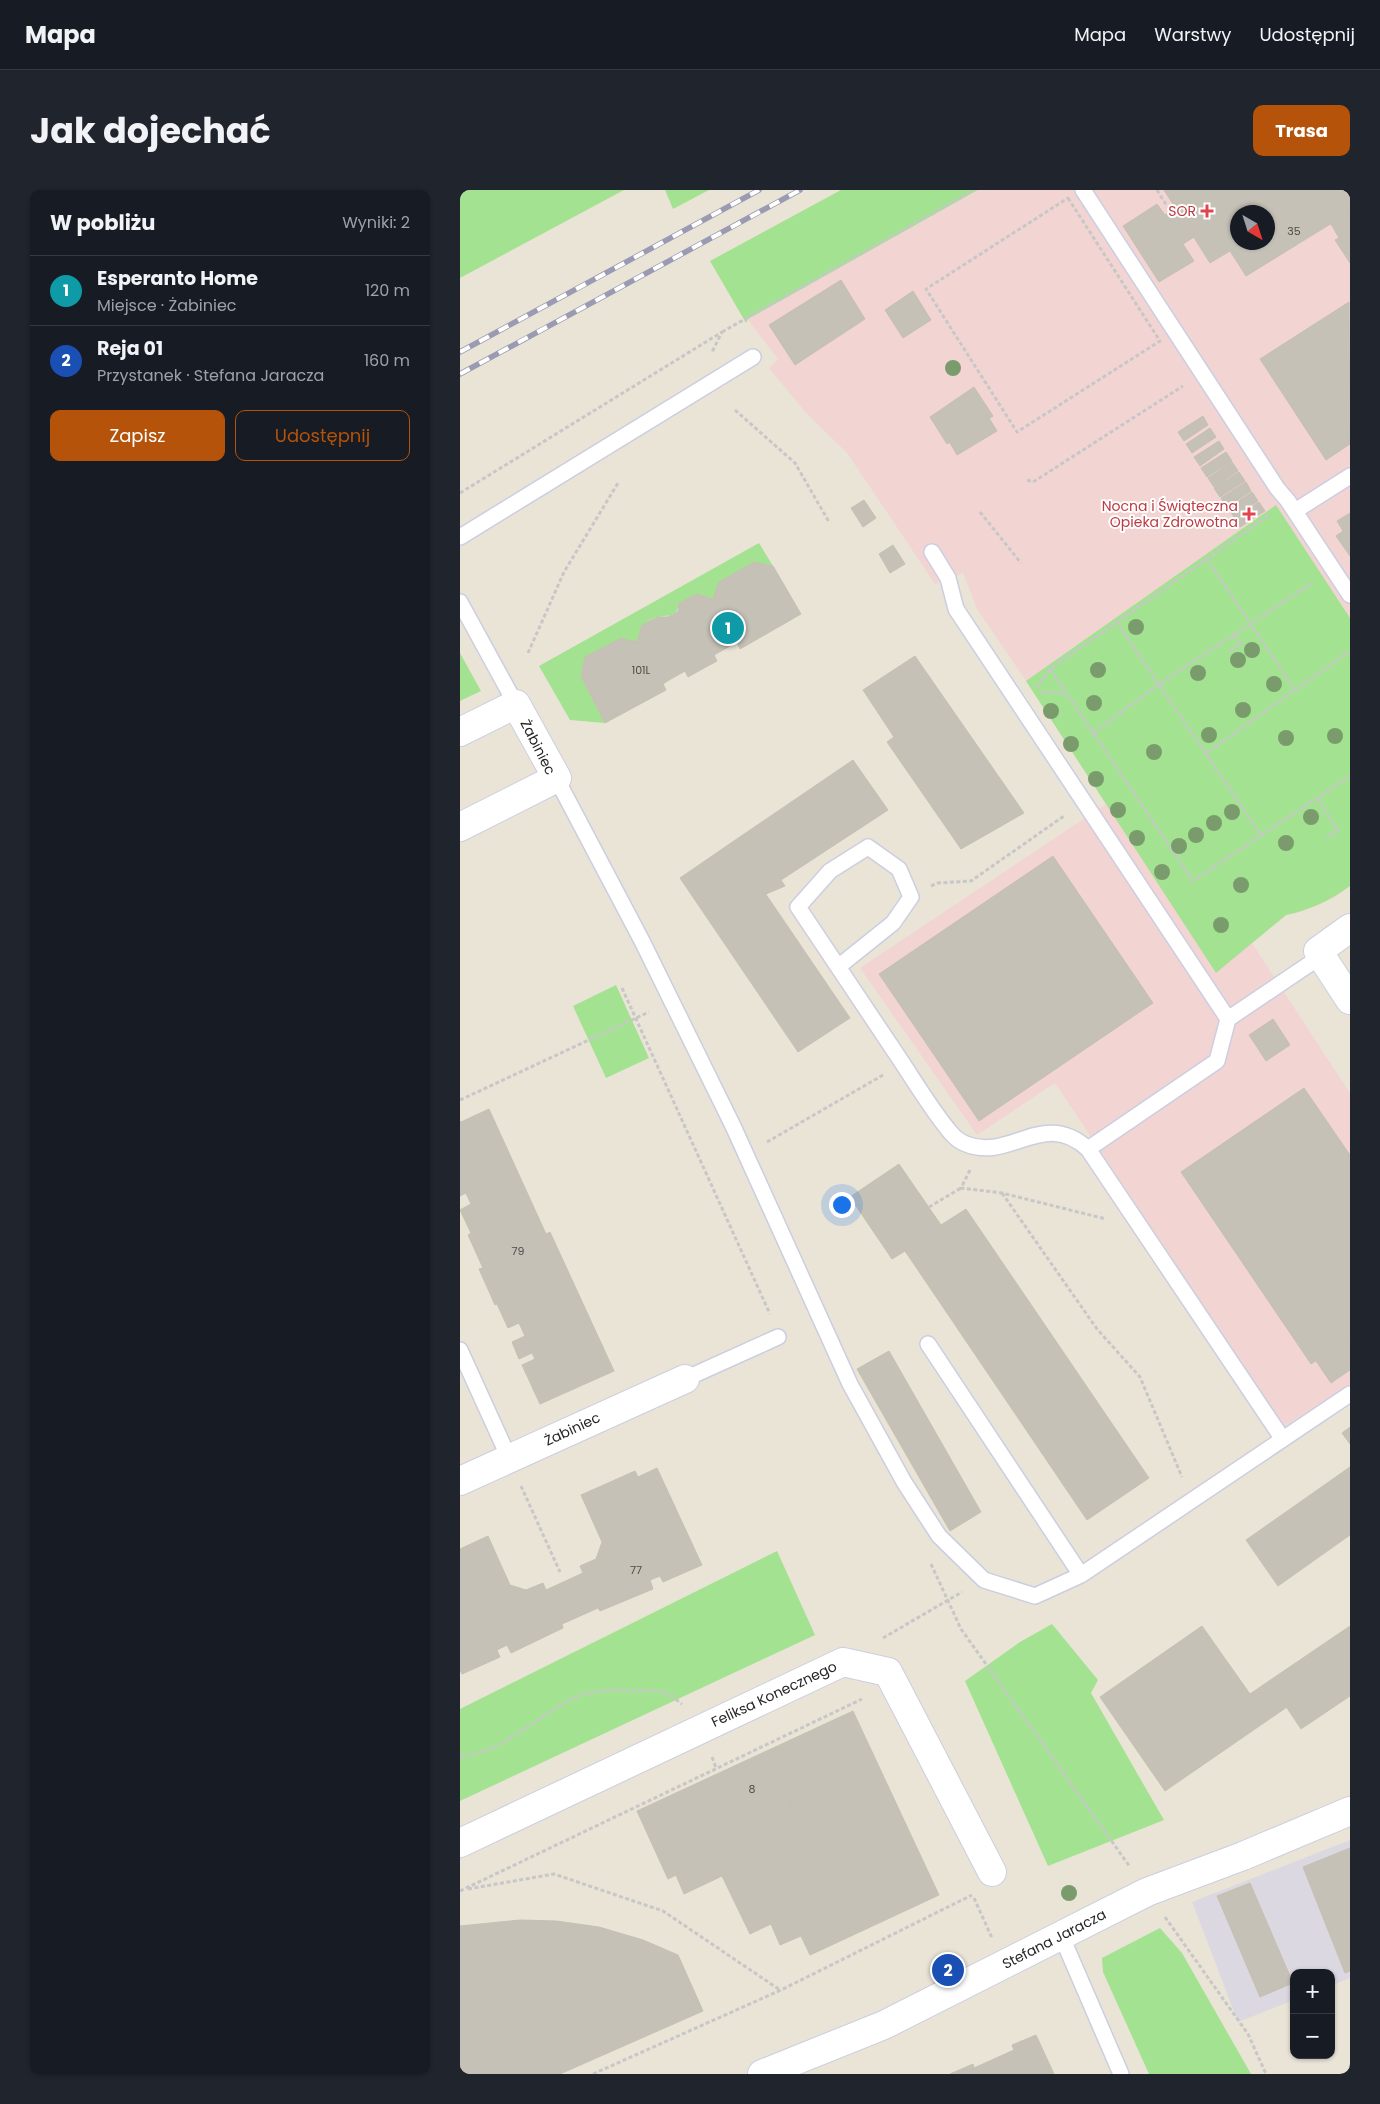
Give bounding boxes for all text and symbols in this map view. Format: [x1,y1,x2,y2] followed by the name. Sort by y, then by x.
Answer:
[25,18,96,51] text: Mapa
[1074,22,1126,47] text: Mapa
[1154,22,1231,47] text: Warstwy
[1259,22,1355,47] text: Udostępnij
[1253,105,1350,156] button: Trasa
[30,106,271,155] text: Jak dojechać
[1168,201,1196,221] place label: SOR
[1200,204,1214,218] marker: SOR
[1230,205,1275,250] north arrow
[50,208,155,237] text: W pobliżu
[342,211,410,234] text: Wyniki: 2
[1287,223,1301,239] house number: 35
[97,265,258,292] text: Esperanto Home
[63,279,69,302] text: 1
[365,279,410,302] text: 120 m
[97,294,237,317] text: Miejsce · Żabiniec
[97,335,163,362] text: Reja 01
[61,349,71,372] text: 2
[364,349,410,372] text: 160 m
[97,364,324,387] text: Przystanek · Stefana Jaracza
[50,410,225,461] button: Zapisz
[235,410,410,461] button: Udostępnij
[1102,496,1238,532] place label: Nocna i Świąteczna Opieka Zdrowotna
[1242,507,1256,521] marker: Nocna i Świąteczna Opieka Zdrowotna
[712,609,744,647] pin: 1
[632,662,651,678] house number: 101L
[516,716,560,778] street label: Żabiniec
[829,1192,855,1218] your location
[512,1243,525,1259] house number: 79
[541,1407,603,1451] street label: Żabiniec
[630,1562,642,1578] house number: 77
[708,1656,840,1732] street label: Feliksa Konecznego
[749,1781,756,1797] house number: 8
[999,1904,1109,1974] street label: Stefana Jaracza
[932,1951,964,1989] pin: 2
[1290,1969,1335,2059] map controls
[1290,1969,1335,2014] button: +
[1290,2014,1335,2059] button: −

